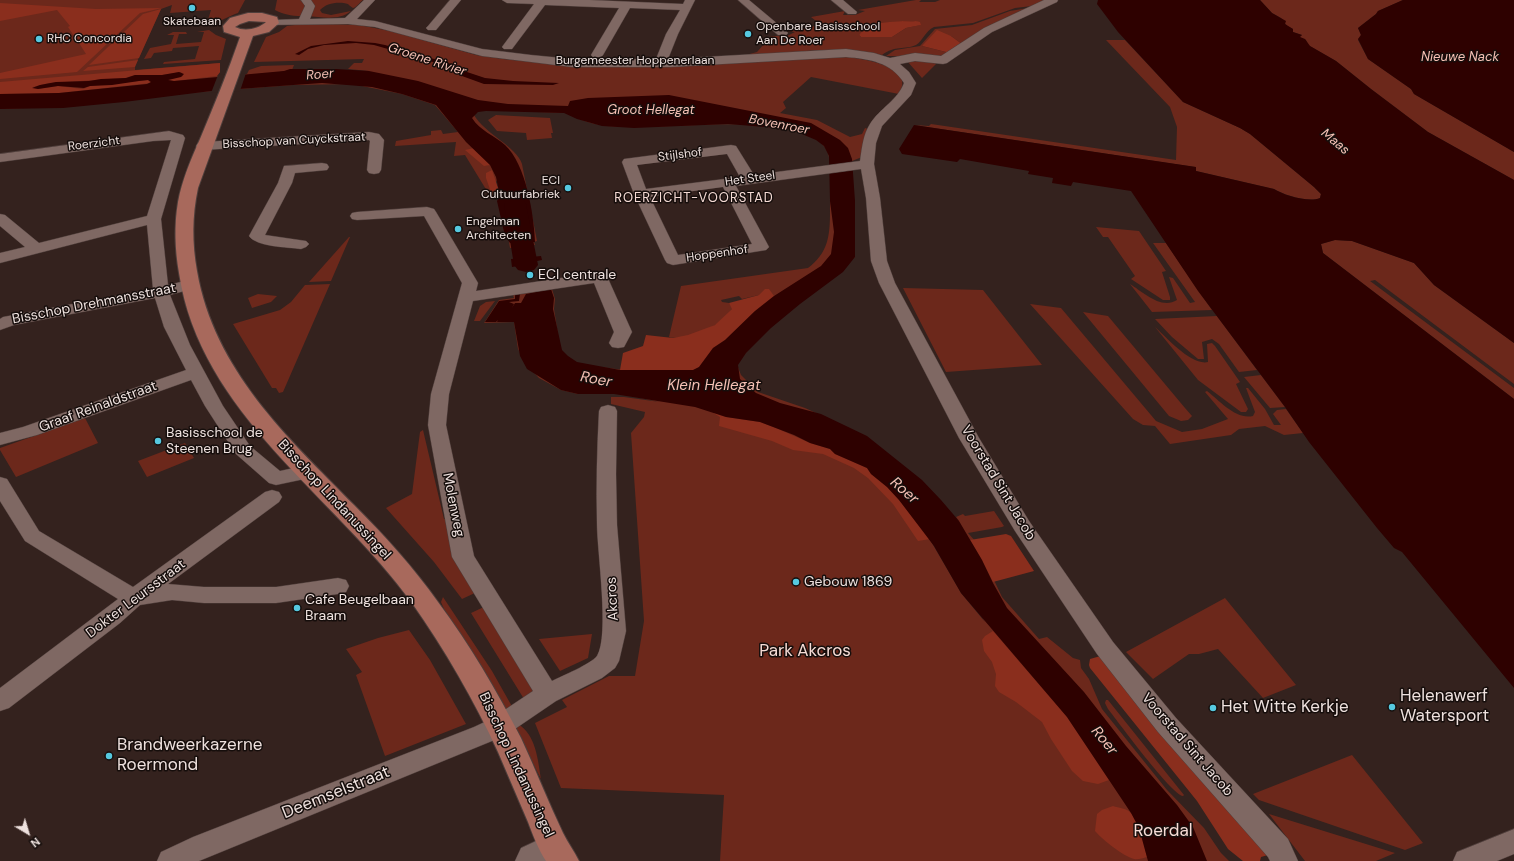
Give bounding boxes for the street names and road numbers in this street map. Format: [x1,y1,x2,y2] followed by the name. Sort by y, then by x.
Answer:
[556,54,714,68] street label: Burgemeester Hoppenerlaan
[222,130,366,152] street label: Bisschop van Cuyckstraat
[67,134,121,154] street label: Roerzicht
[657,145,703,165] street label: Stijlshof
[724,168,776,190] street label: Het Steel
[685,243,749,265] street label: Hoppenhof
[11,280,177,328] street label: Bisschop Drehmansstraat
[37,378,159,436] street label: Graaf Reinaldstraat
[957,423,1039,543] street label: Voorstad Sint Jacob
[274,436,394,564] street label: Bisschop Lindanussingel
[439,471,467,539] street label: Molenweg
[83,556,189,642] street label: Dokter Leursstraat
[603,577,623,621] street label: Akcros
[475,690,557,840] street label: Bisschop Lindanussingel
[1138,690,1236,800] street label: Voorstad Sint Jacob
[279,762,393,824] street label: Deemselstraat

